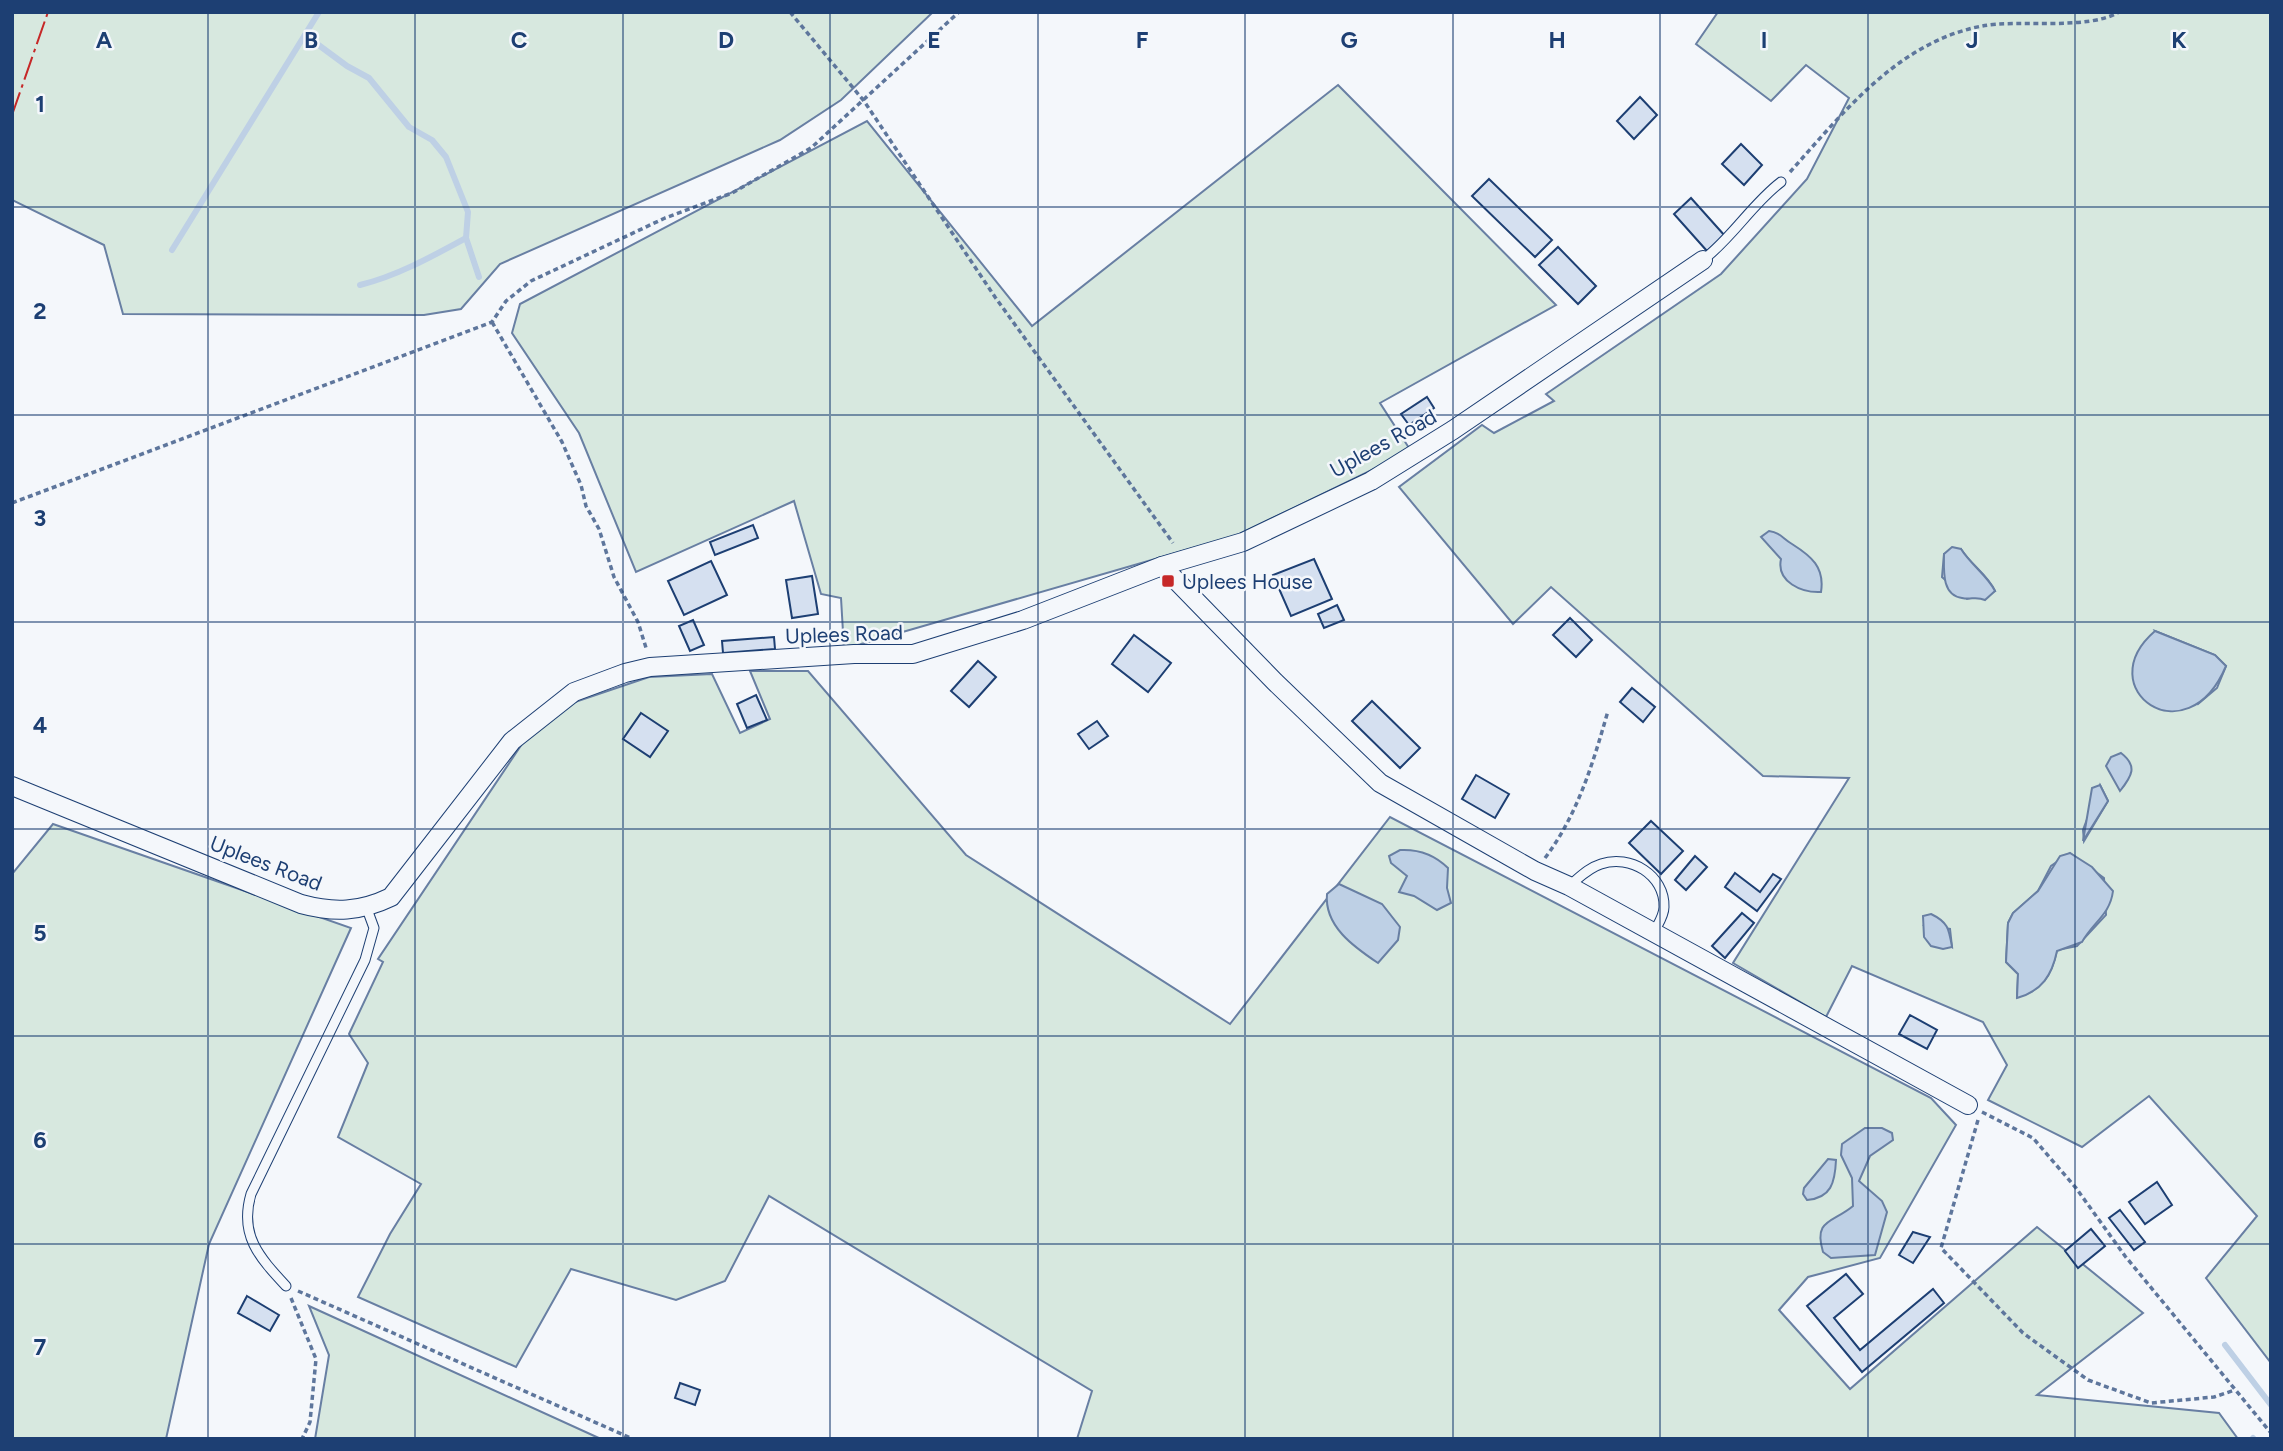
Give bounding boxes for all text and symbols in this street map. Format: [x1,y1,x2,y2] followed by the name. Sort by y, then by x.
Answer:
[96,26,113,54] text: A
[304,26,318,54] text: B
[511,26,528,54] text: C
[718,26,734,54] text: D
[927,26,941,54] text: E
[1136,26,1149,54] text: F
[1340,26,1358,54] text: G
[1548,26,1566,54] text: H
[1761,26,1767,54] text: I
[1966,26,1978,54] text: J
[2171,26,2187,54] text: K
[35,90,45,118] text: 1
[33,297,47,325] text: 2
[1325,403,1441,483] street label: Uplees Road
[34,504,46,532] text: 3
[1182,569,1313,594] place label: Uplees House
[1160,573,1176,589] marker: Uplees House
[785,619,903,649] street label: Uplees Road
[33,711,47,739] text: 4
[206,830,326,896] street label: Uplees Road
[33,919,47,947] text: 5
[33,1126,47,1154] text: 6
[34,1333,47,1361] text: 7

